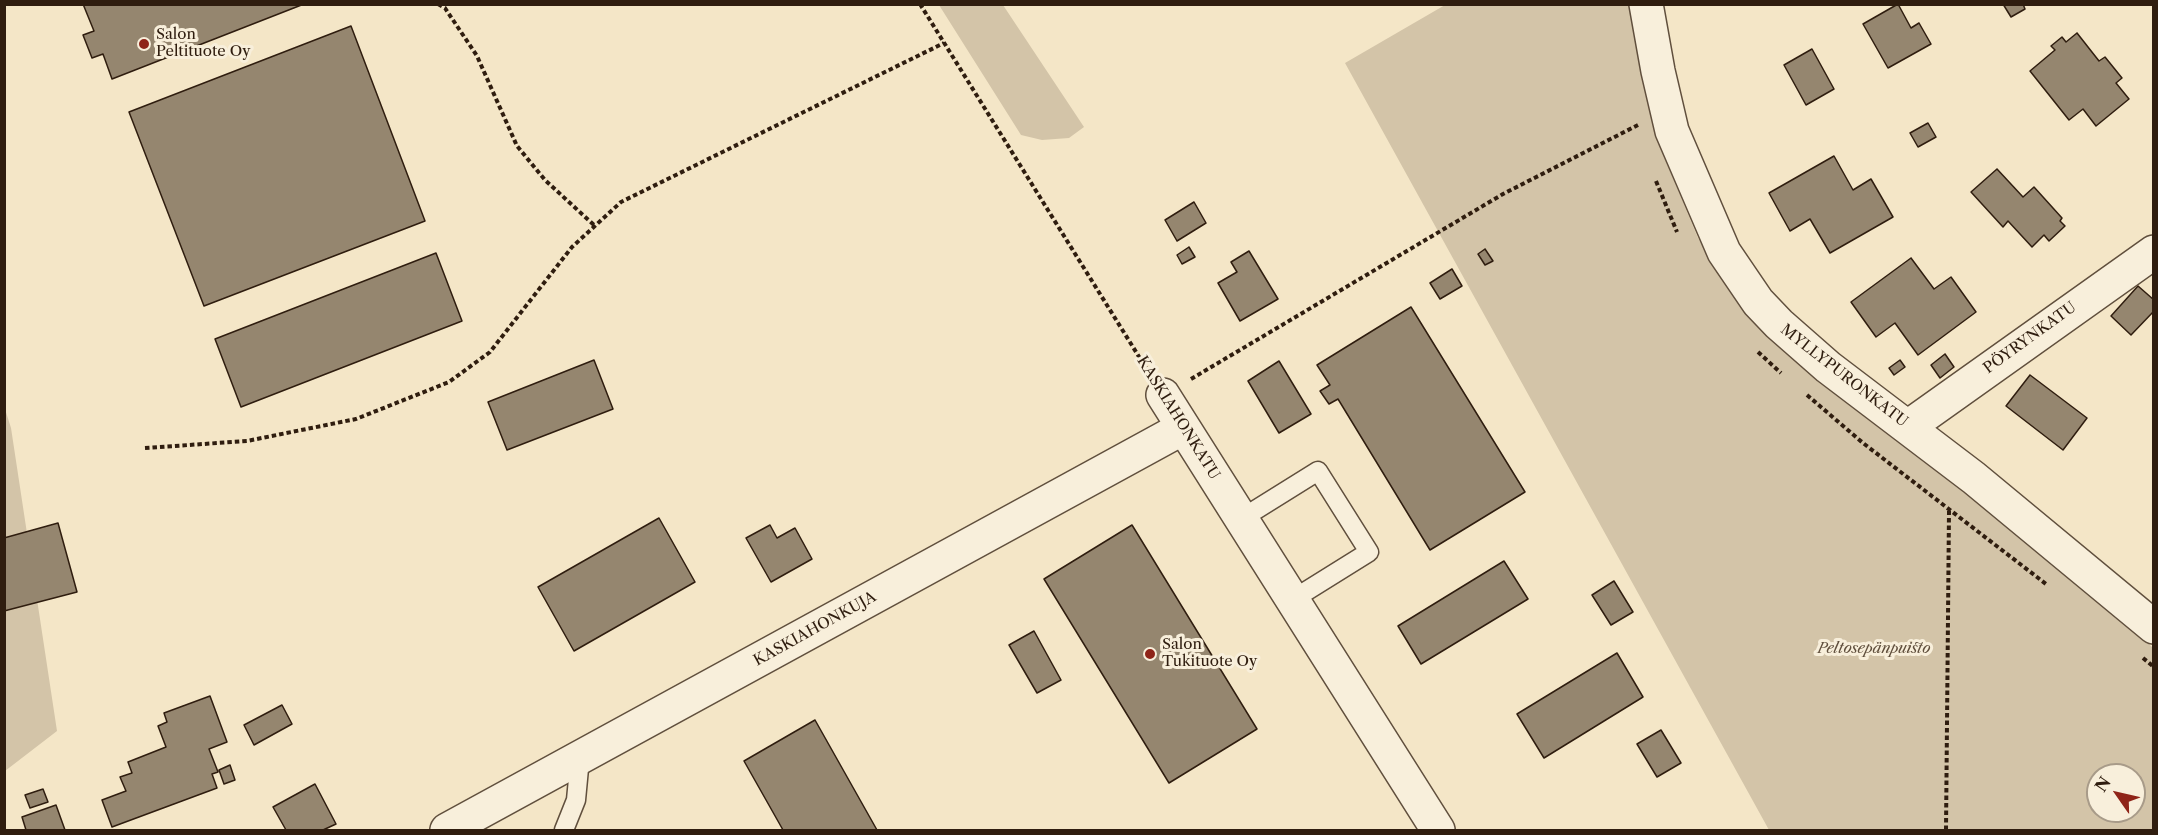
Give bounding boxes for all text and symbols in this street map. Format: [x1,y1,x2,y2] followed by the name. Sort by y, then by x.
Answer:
[156,26,251,61] place label: Salon Peltituote Oy
[137,37,151,51] marker: Salon Peltituote Oy
[1980,298,2080,378] street label: PÖYRYNKATU
[1777,321,1911,431] street label: MYLLYPURONKATU
[1133,353,1223,483] street label: KASKIAHONKATU
[751,588,879,670] street label: KASKIAHONKUJA
[1162,636,1257,671] place label: Salon Tukituote Oy
[1817,640,1931,658] park label: Peltosepänpuisto
[1143,647,1157,661] marker: Salon Tukituote Oy
[2086,763,2146,823] north arrow
[2091,773,2115,795] text: N

